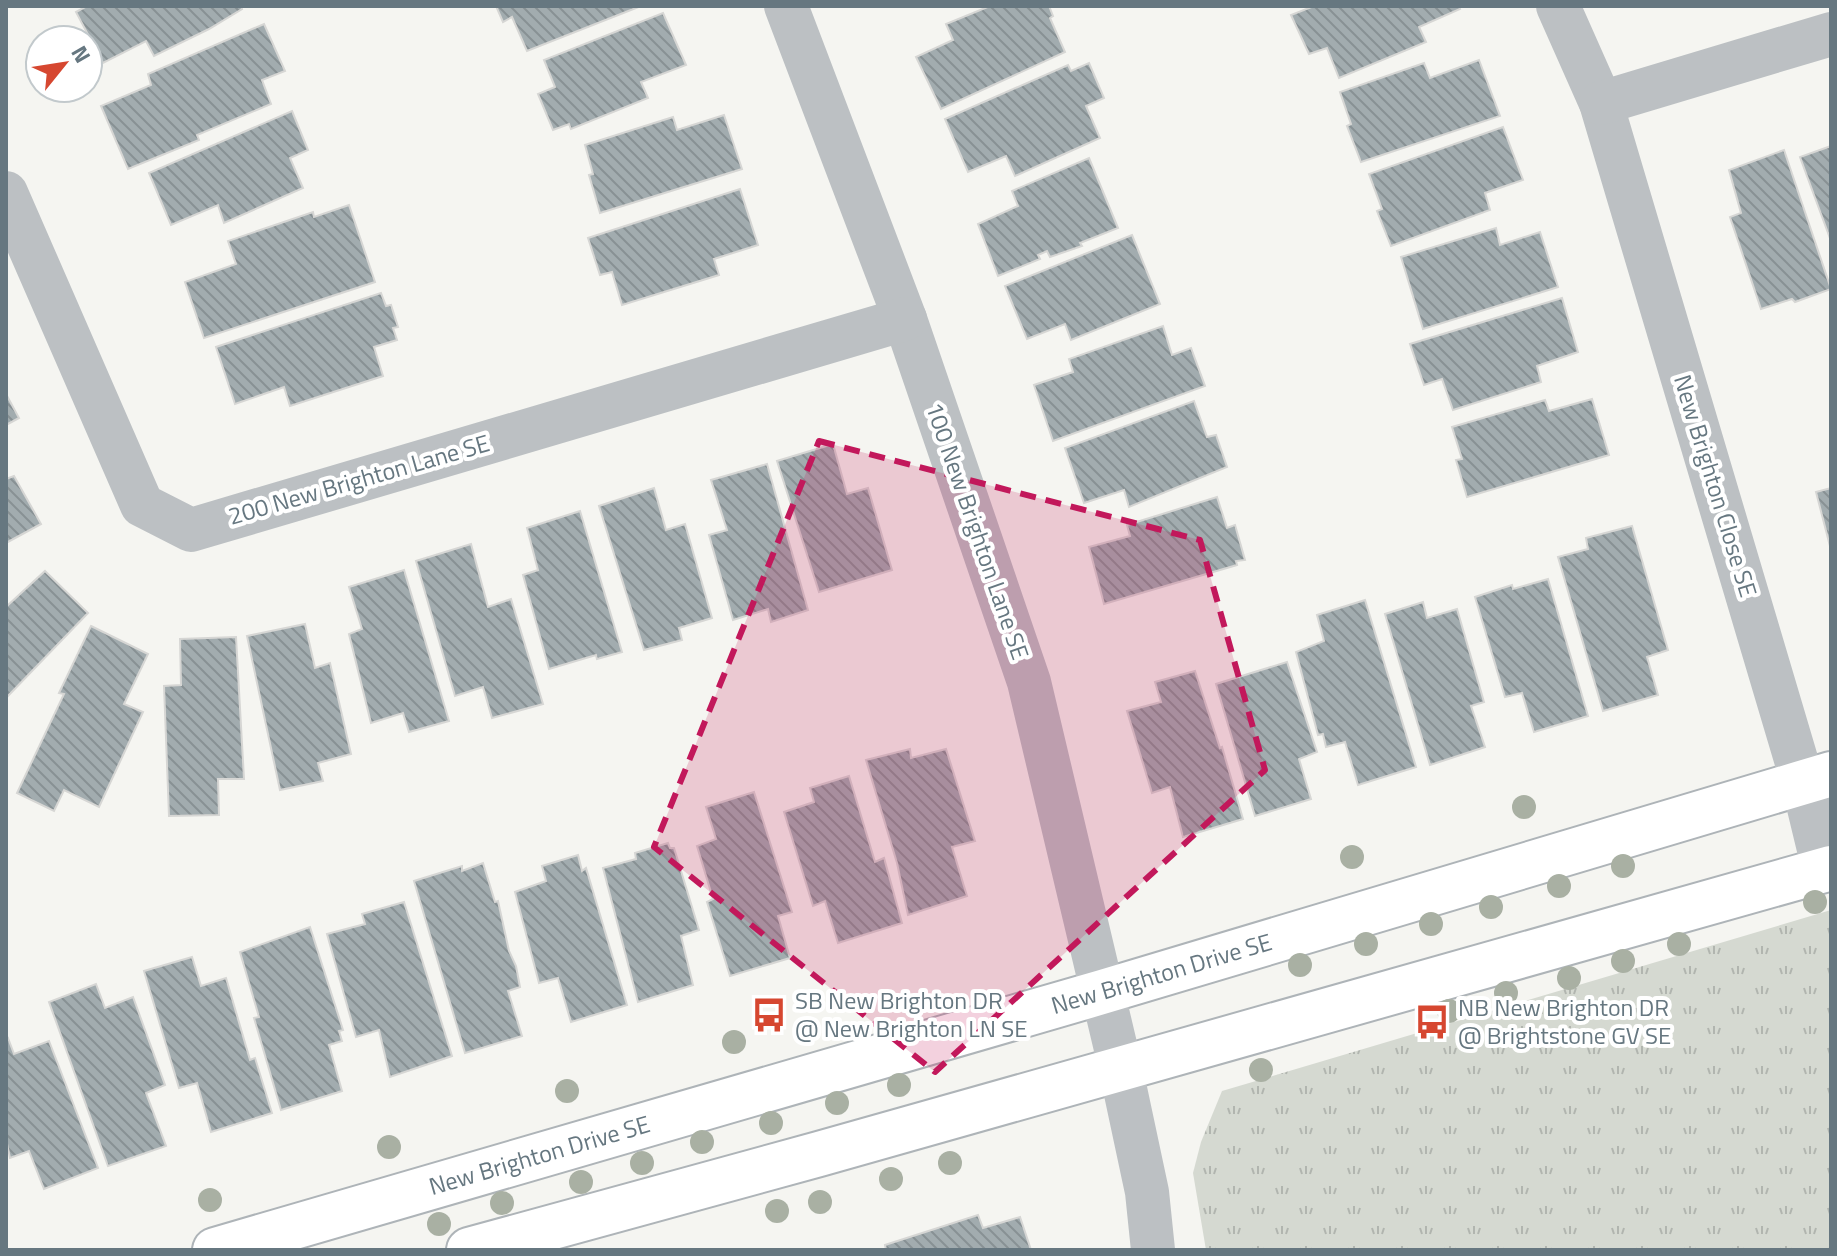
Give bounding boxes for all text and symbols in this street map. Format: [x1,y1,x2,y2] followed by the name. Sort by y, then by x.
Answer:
[24,24,104,104] north arrow
[63,39,100,69] text: N
[1665,370,1767,601] street label: New Brighton Close SE
[917,397,1039,664] street label: 100 New Brighton Lane SE
[224,425,494,534] street label: 200 New Brighton Lane SE
[1047,923,1276,1023] street label: New Brighton Drive SE
[795,982,1027,1046] place label: SB New Brighton DR @ New Brighton LN SE
[1458,989,1671,1053] place label: NB New Brighton DR @ Brightstone GV SE
[750,996,788,1034] bus stop icon: SB New Brighton DR @ New Brighton LN SE
[1413,1003,1451,1041] bus stop icon: NB New Brighton DR @ Brightstone GV SE
[424,1105,654,1204] street label: New Brighton Drive SE

